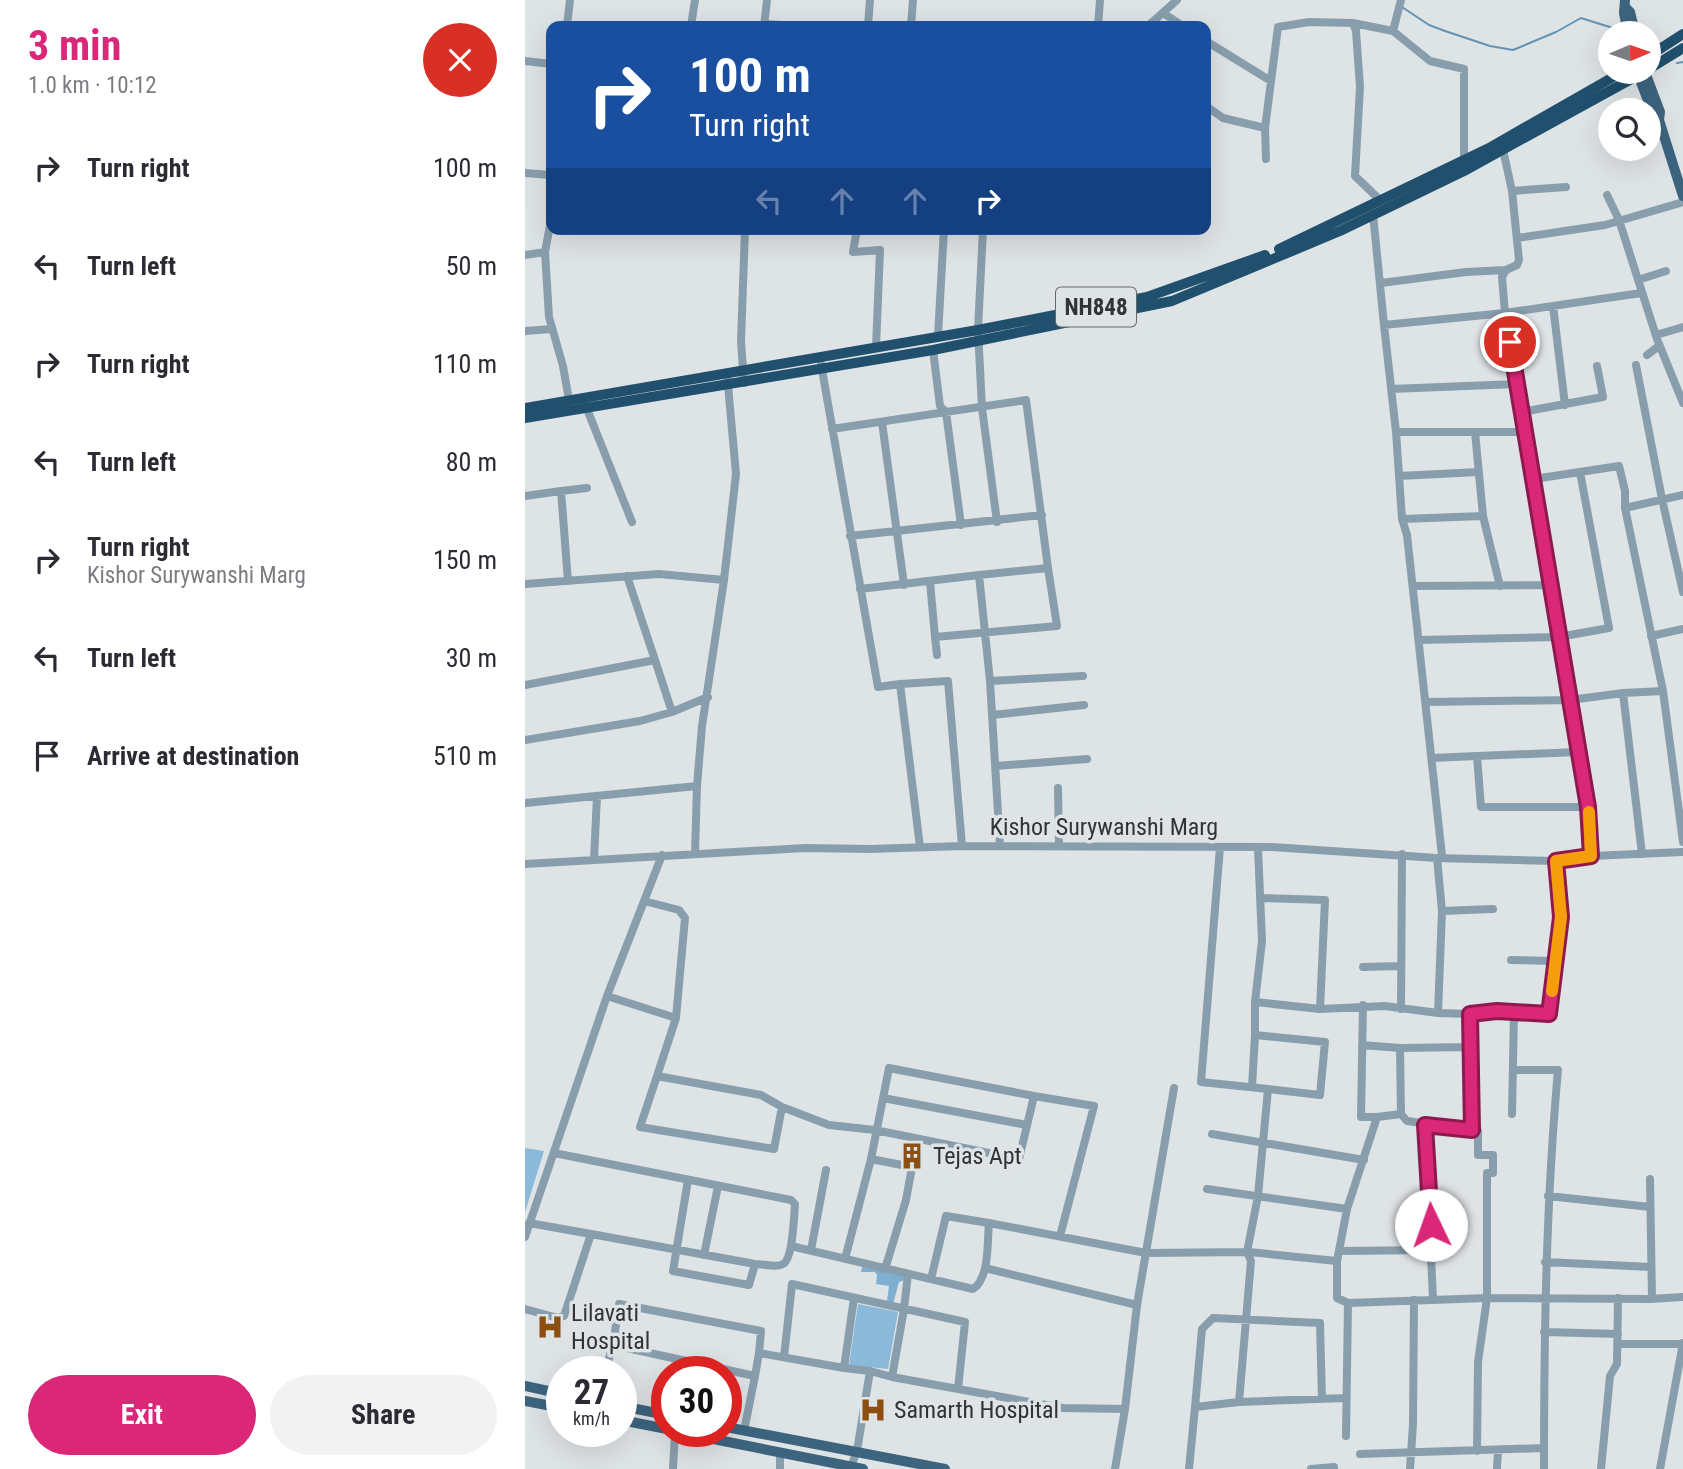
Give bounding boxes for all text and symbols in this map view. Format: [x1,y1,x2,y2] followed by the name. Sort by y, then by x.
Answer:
[28,21,121,70] text: 3 min
[1598,21,1661,84] north arrow
[1598,21,1661,161] map controls
[423,23,497,97] button: close
[689,47,811,104] text: 100 m
[574,49,665,140] icon: right
[28,72,157,99] text: 1.0 km · 10:12
[1598,98,1661,161] button: search
[689,106,810,144] text: Turn right
[28,149,66,187] icon: right
[87,153,189,183] text: Turn right
[433,153,497,183] text: 100 m
[750,182,788,220] icon: left
[823,182,861,220] icon: ahead
[896,182,934,220] icon: ahead
[969,182,1007,220] icon: right
[28,247,66,285] icon: left
[87,251,176,281] text: Turn left
[446,251,497,281] text: 50 m
[1056,288,1136,326] road number: NH848
[1480,312,1540,372] pin
[1491,323,1529,361] icon: arrive
[28,345,66,383] icon: right
[87,349,189,379] text: Turn right
[433,349,497,379] text: 110 m
[28,443,66,481] icon: left
[87,447,176,477] text: Turn left
[446,447,497,477] text: 80 m
[87,532,189,562] text: Turn right
[28,541,66,579] icon: right
[433,545,497,575] text: 150 m
[87,562,306,589] text: Kishor Surywanshi Marg
[28,639,66,677] icon: left
[87,643,176,673] text: Turn left
[446,643,497,673] text: 30 m
[28,737,66,775] icon: arrive
[87,741,299,771] text: Arrive at destination
[433,741,497,771] text: 510 m
[990,813,1218,841] street label: Kishor Surywanshi Marg
[897,1141,927,1171] building icon: Tejas Apt
[933,1142,1022,1170] place label: Tejas Apt
[1394,1188,1468,1262] position arrow
[571,1299,650,1355] place label: Lilavati Hospital
[535,1312,565,1342] hospital icon: Lilavati Hospital
[651,1356,742,1447] speed limit sign: 30
[574,1372,609,1413] text: 27
[28,1375,256,1455] button: Exit
[270,1375,497,1455] button: Share
[858,1395,888,1425] hospital icon: Samarth Hospital
[894,1396,1059,1424] place label: Samarth Hospital
[573,1408,610,1429] text: km/h

